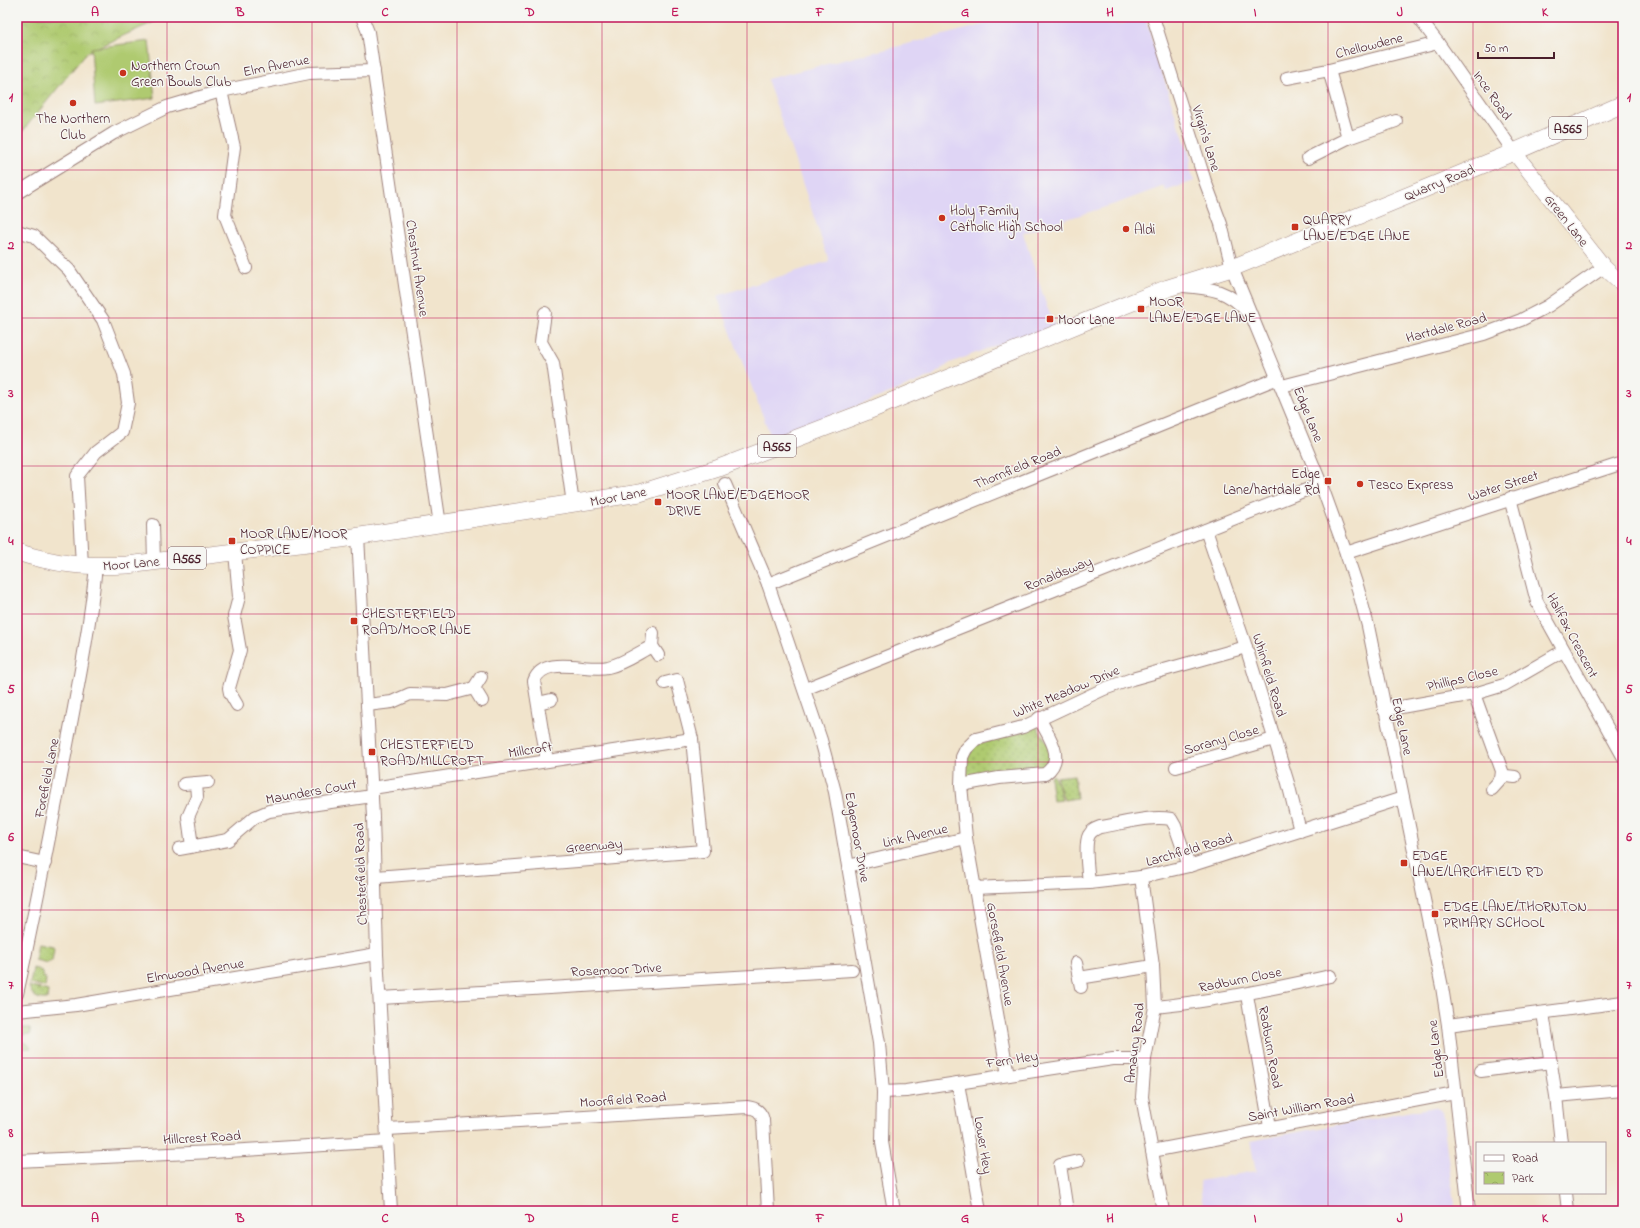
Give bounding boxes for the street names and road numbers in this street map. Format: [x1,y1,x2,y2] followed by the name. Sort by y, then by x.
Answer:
[1333,28,1406,65] street label: Chellowdene
[241,50,312,83] street label: Elm Avenue
[1467,67,1517,125] street label: Ince Road
[1184,102,1226,175] street label: Virgin's Lane
[1549,117,1587,139] road number: A565
[1401,160,1479,208] street label: Quarry Road
[1538,190,1594,252] street label: Green Lane
[399,219,434,319] street label: Chestnut Avenue
[1404,308,1489,349] street label: Hartdale Road
[1286,384,1329,447] street label: Edge Lane
[758,435,796,457] road number: A565
[971,441,1065,495] street label: Thornfield Road
[1466,465,1541,508] street label: Water Street
[588,482,649,513] street label: Moor Lane
[168,547,206,569] road number: A565
[102,551,161,577] street label: Moor Lane
[1022,551,1096,598] street label: Ronaldsway
[1540,589,1603,682] street label: Halifax Crescent
[1246,631,1291,720] street label: Whinfield Road
[1010,660,1124,724] street label: White Meadow Drive
[1425,661,1501,698] street label: Phillips Close
[1384,696,1418,758] street label: Edge Lane
[1181,720,1262,762] street label: Sorany Close
[29,736,66,821] street label: Forefield Lane
[507,737,554,764] street label: Millcroft
[264,774,359,811] street label: Maunders Court
[837,790,875,885] street label: Edgemoor Drive
[881,819,951,854] street label: Link Avenue
[349,822,374,926] street label: Chesterfield Road
[1144,828,1235,873] street label: Larchfield Road
[565,834,624,860] street label: Greenway
[980,901,1019,1008] street label: Gorsefield Avenue
[145,953,246,990] street label: Elmwood Avenue
[570,958,663,983] street label: Rosemoor Drive
[1197,962,1284,999] street label: Radburn Close
[1120,1002,1152,1085] street label: Amaury Road
[1252,1004,1287,1090] street label: Radburn Road
[1422,1018,1451,1079] street label: Edge Lane
[984,1046,1040,1076] street label: Fern Hey
[579,1087,667,1114] street label: Moorfield Road
[1246,1089,1356,1128] street label: Saint William Road
[967,1115,997,1176] street label: Lower Hey
[163,1126,242,1151] street label: Hillcrest Road

